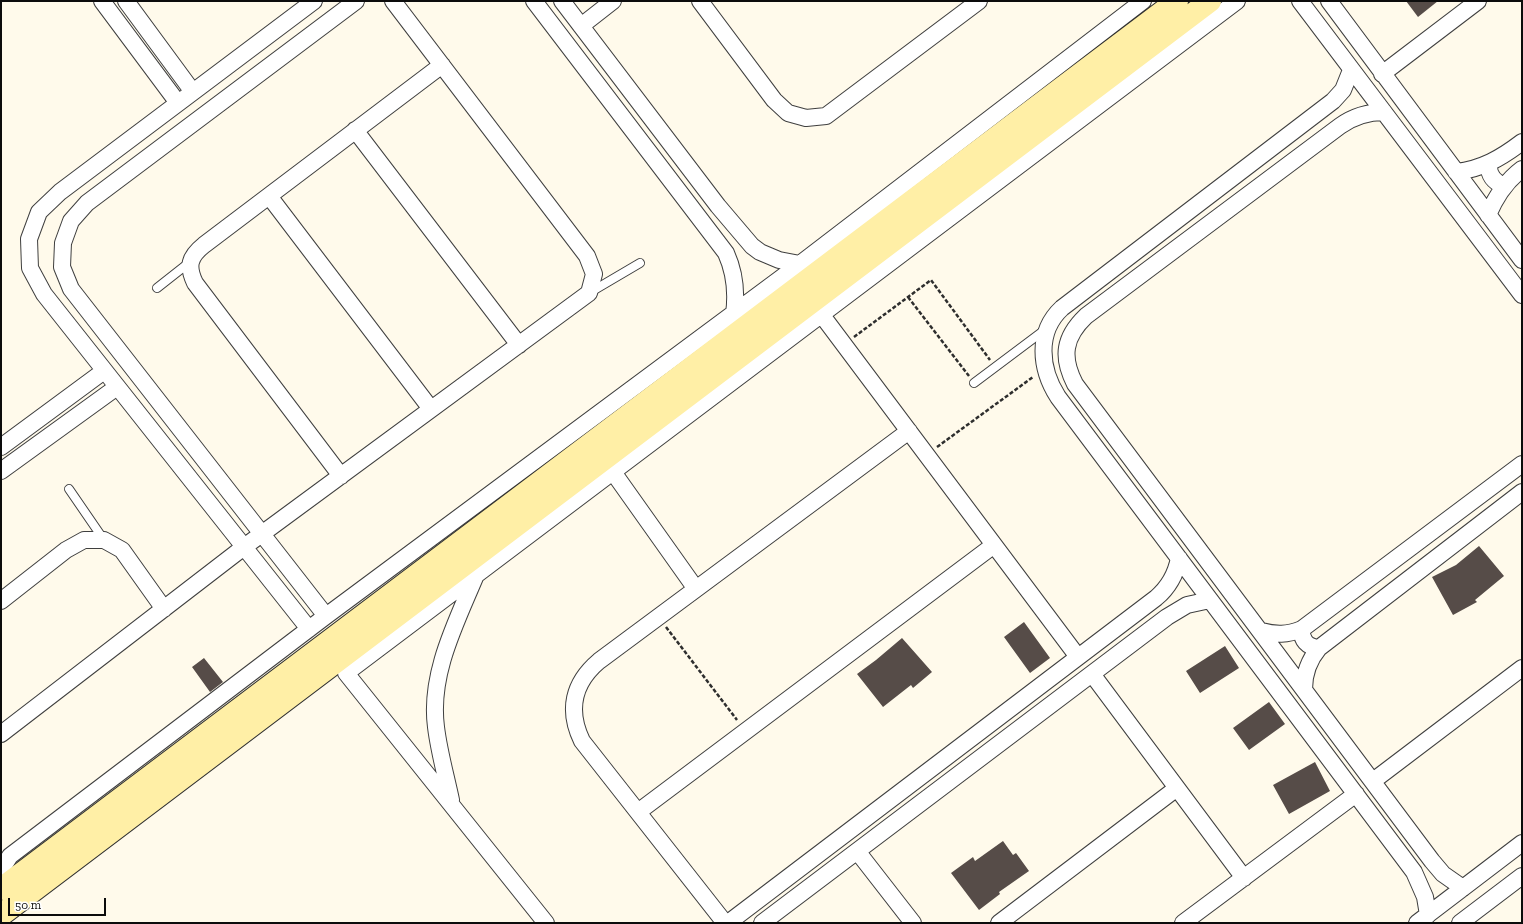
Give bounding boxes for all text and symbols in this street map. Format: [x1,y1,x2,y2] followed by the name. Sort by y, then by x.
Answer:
[10,890,108,916] scale bar
[15,898,41,912] text: 50 m

